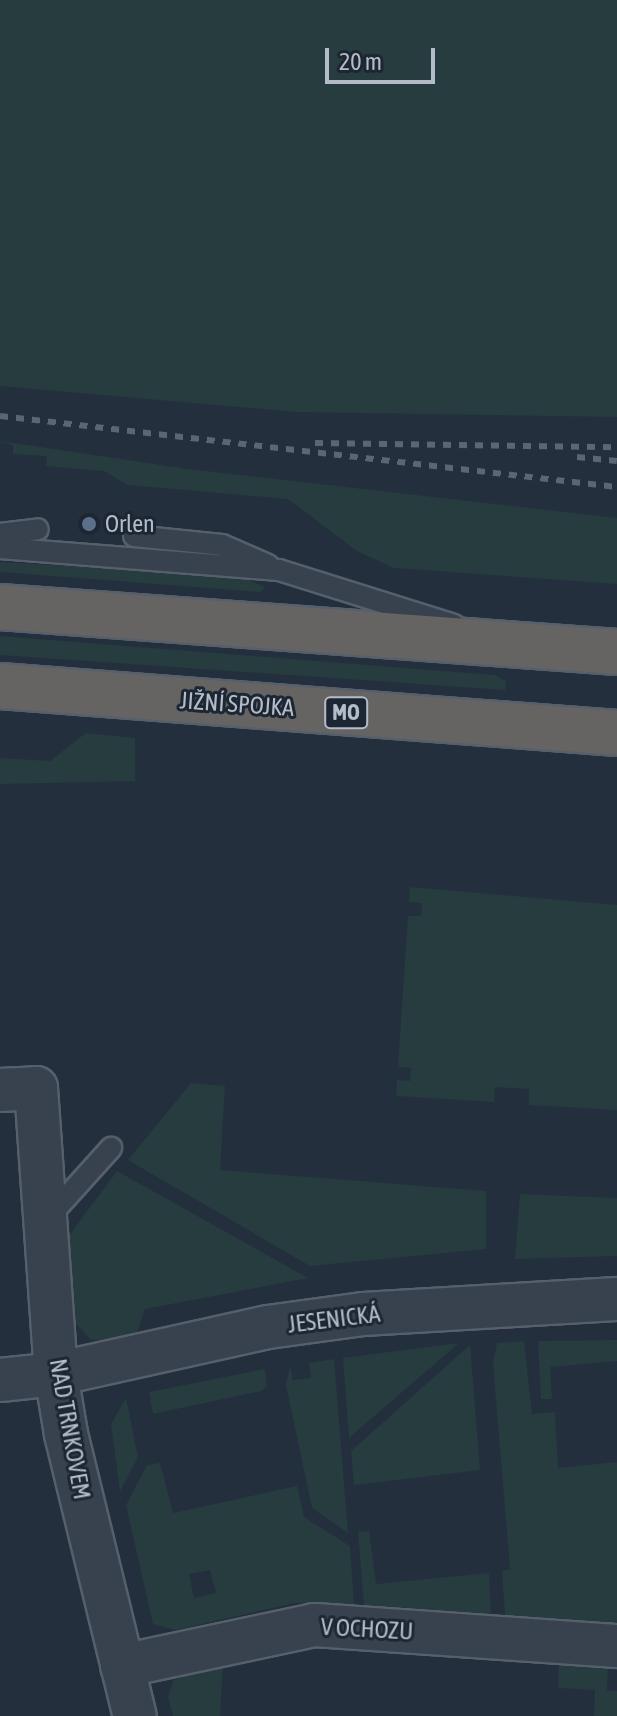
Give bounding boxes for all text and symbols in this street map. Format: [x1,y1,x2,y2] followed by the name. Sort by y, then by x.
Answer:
[329,32,439,82] scale bar
[339,48,382,75] text: 20 m
[105,510,155,538] place label: Orlen
[80,515,98,533] marker: Orlen
[179,686,295,722] street label: JIŽNÍ SPOJKA
[324,695,368,731] road number: MO
[286,1299,382,1339] street label: JESENICKÁ
[43,1356,97,1502] street label: NAD TRNKOVEM
[320,1612,414,1646] street label: V OCHOZU

